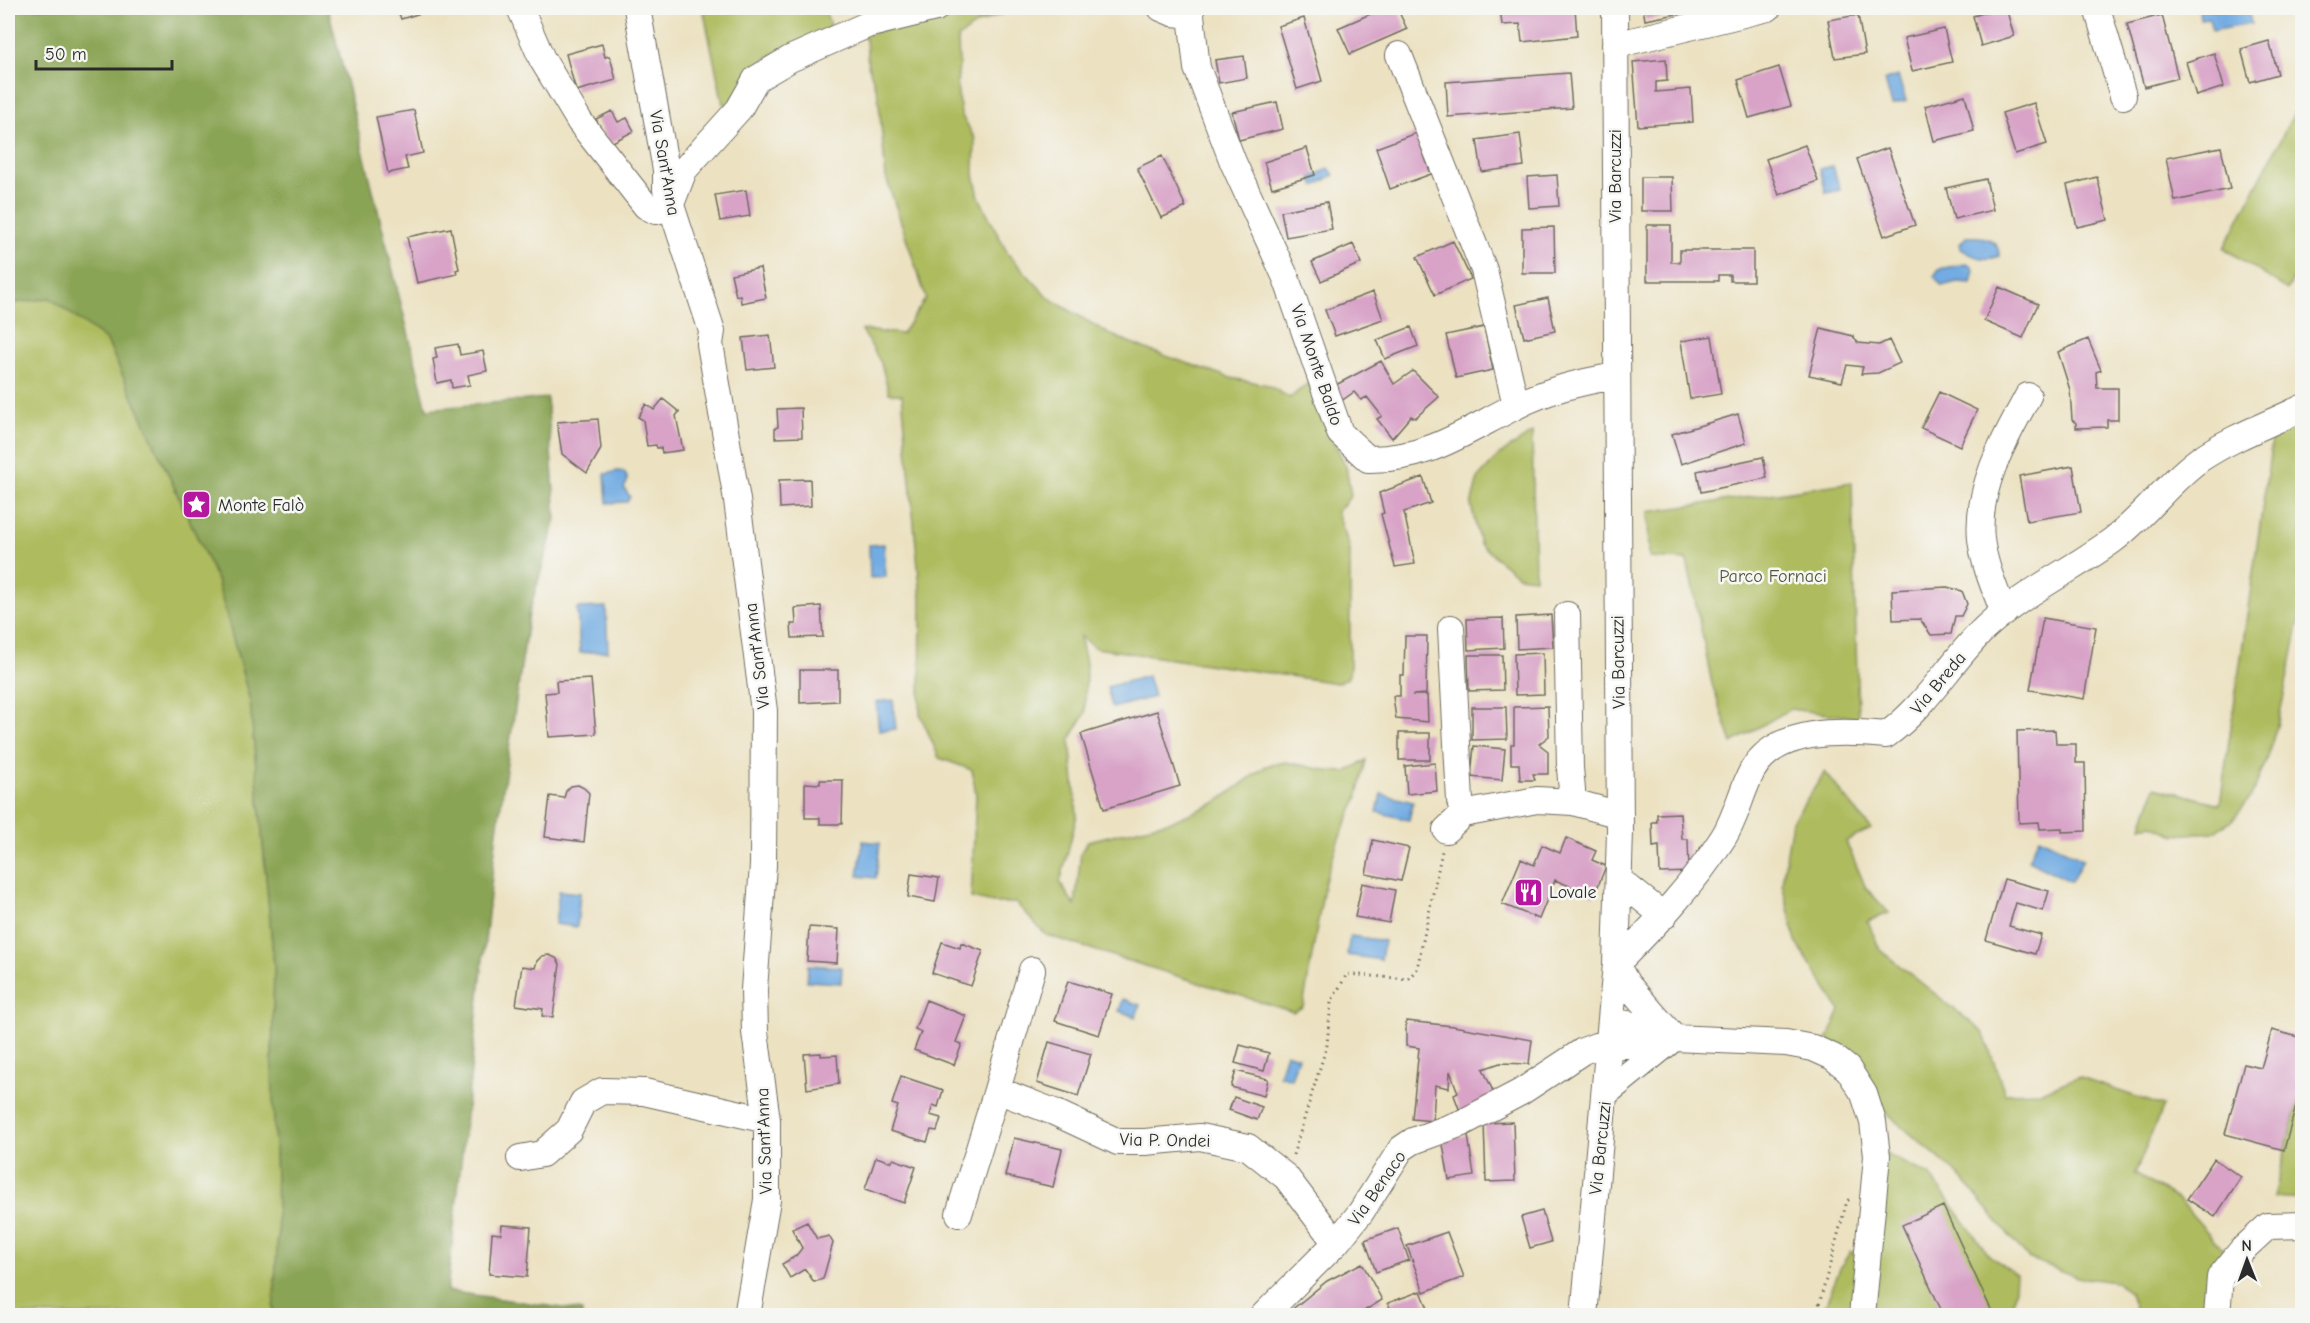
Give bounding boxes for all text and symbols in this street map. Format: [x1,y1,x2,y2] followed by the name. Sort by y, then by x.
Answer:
[36,33,172,71] scale bar
[45,44,87,65] text: 50 m
[645,109,684,217] street label: Via Sant'Anna
[1605,129,1626,223] street label: Via Barcuzzi
[1286,302,1347,428] street label: Via Monte Baldo
[181,489,213,521] place icon: Monte Falò
[218,495,304,516] place label: Monte Falò
[1719,566,1827,587] park label: Parco Fornaci
[741,602,774,710] street label: Via Sant'Anna
[1607,615,1630,709] street label: Via Barcuzzi
[1906,648,1970,719] street label: Via Breda
[1512,876,1544,908] restaurant icon: Lovale
[1549,882,1596,903] place label: Lovale
[752,1087,777,1195] street label: Via Sant'Anna
[1585,1100,1616,1196] street label: Via Barcuzzi
[1119,1129,1211,1152] street label: Via P. Ondei
[1344,1147,1411,1230] street label: Via Benaco
[2217,1230,2277,1290] north arrow
[2241,1237,2252,1255] text: N

